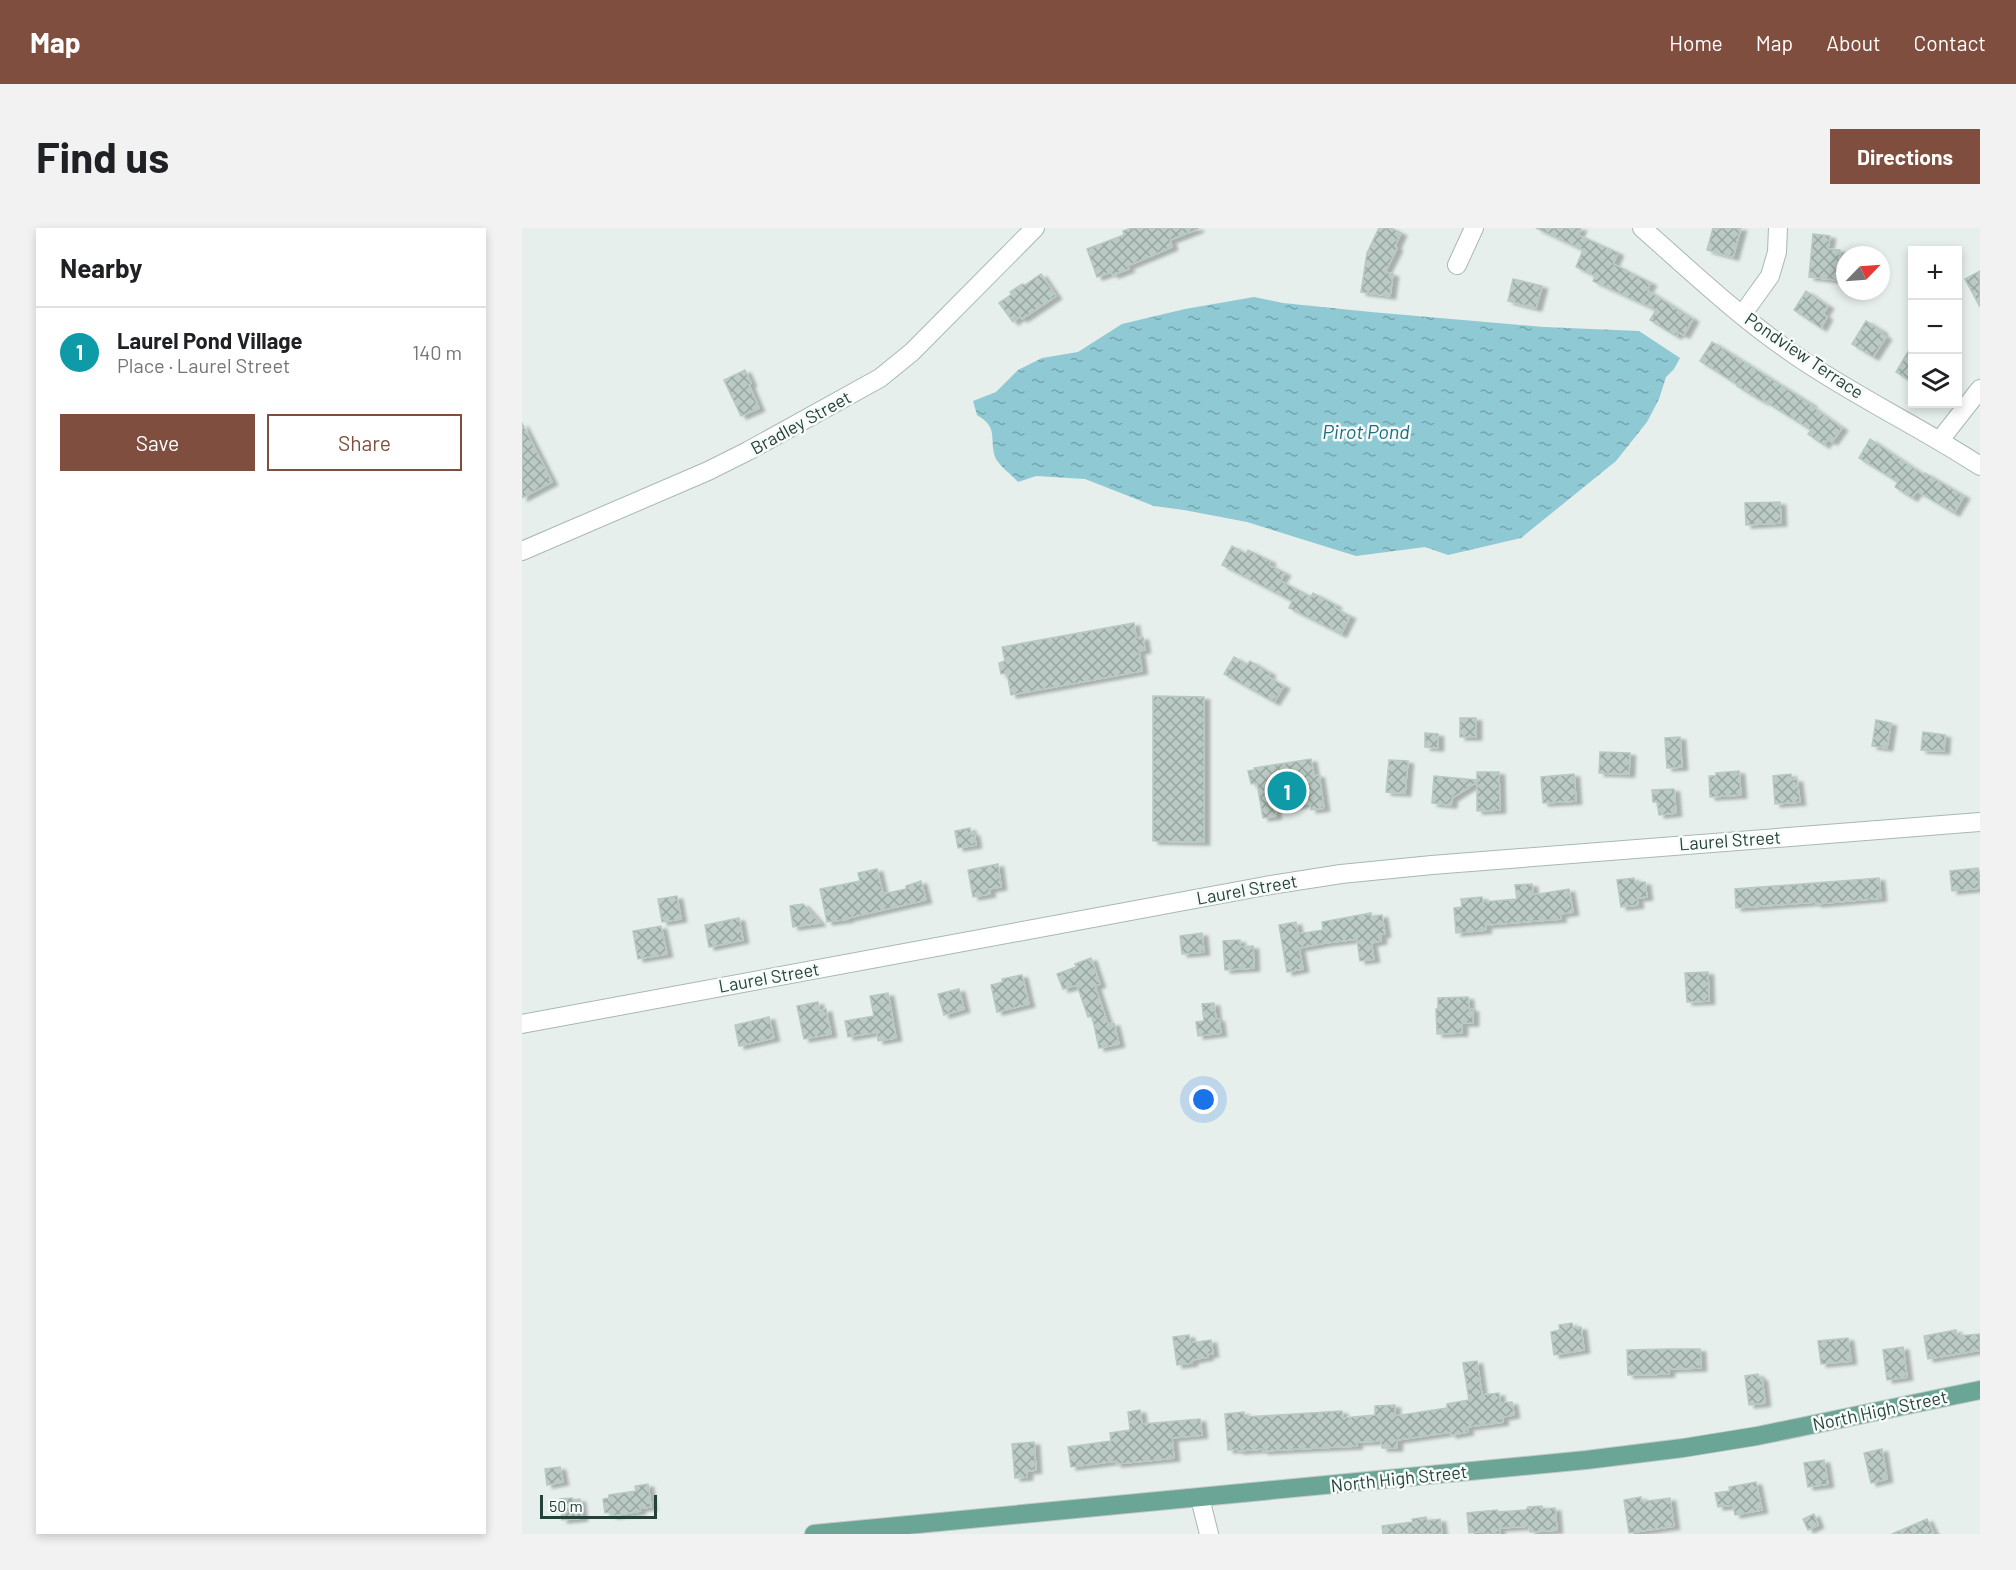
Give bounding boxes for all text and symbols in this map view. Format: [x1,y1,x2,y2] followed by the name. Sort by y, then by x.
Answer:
[30,25,81,59] text: Map
[1669,30,1723,55] text: Home
[1756,30,1793,55] text: Map
[1826,30,1881,55] text: About
[1914,30,1986,55] text: Contact
[1830,129,1980,184] button: Directions
[36,131,169,181] text: Find us
[1836,246,1890,300] north arrow
[1908,246,1962,408] map controls
[1908,246,1962,300] button: +
[60,252,142,283] text: Nearby
[1908,300,1962,354] button: −
[1741,307,1868,403] street label: Pondview Terrace
[117,327,303,353] text: Laurel Pond Village
[76,340,83,364] text: 1
[412,340,462,364] text: 140 m
[117,353,290,377] text: Place · Laurel Street
[1908,354,1962,408] button: layers
[746,386,855,459] street label: Bradley Street
[60,414,255,471] button: Save
[267,414,462,471] button: Share
[1322,419,1410,443] water label: Pirot Pond
[1268,768,1306,814] pin: 1
[1678,825,1782,855] street label: Laurel Street
[1195,869,1299,909] street label: Laurel Street
[717,957,821,997] street label: Laurel Street
[1189,1085,1218,1114] your location
[1810,1385,1949,1435] street label: North High Street
[1330,1460,1468,1496] street label: North High Street
[540,1492,657,1520] scale bar
[549,1496,583,1515] text: 50 m

